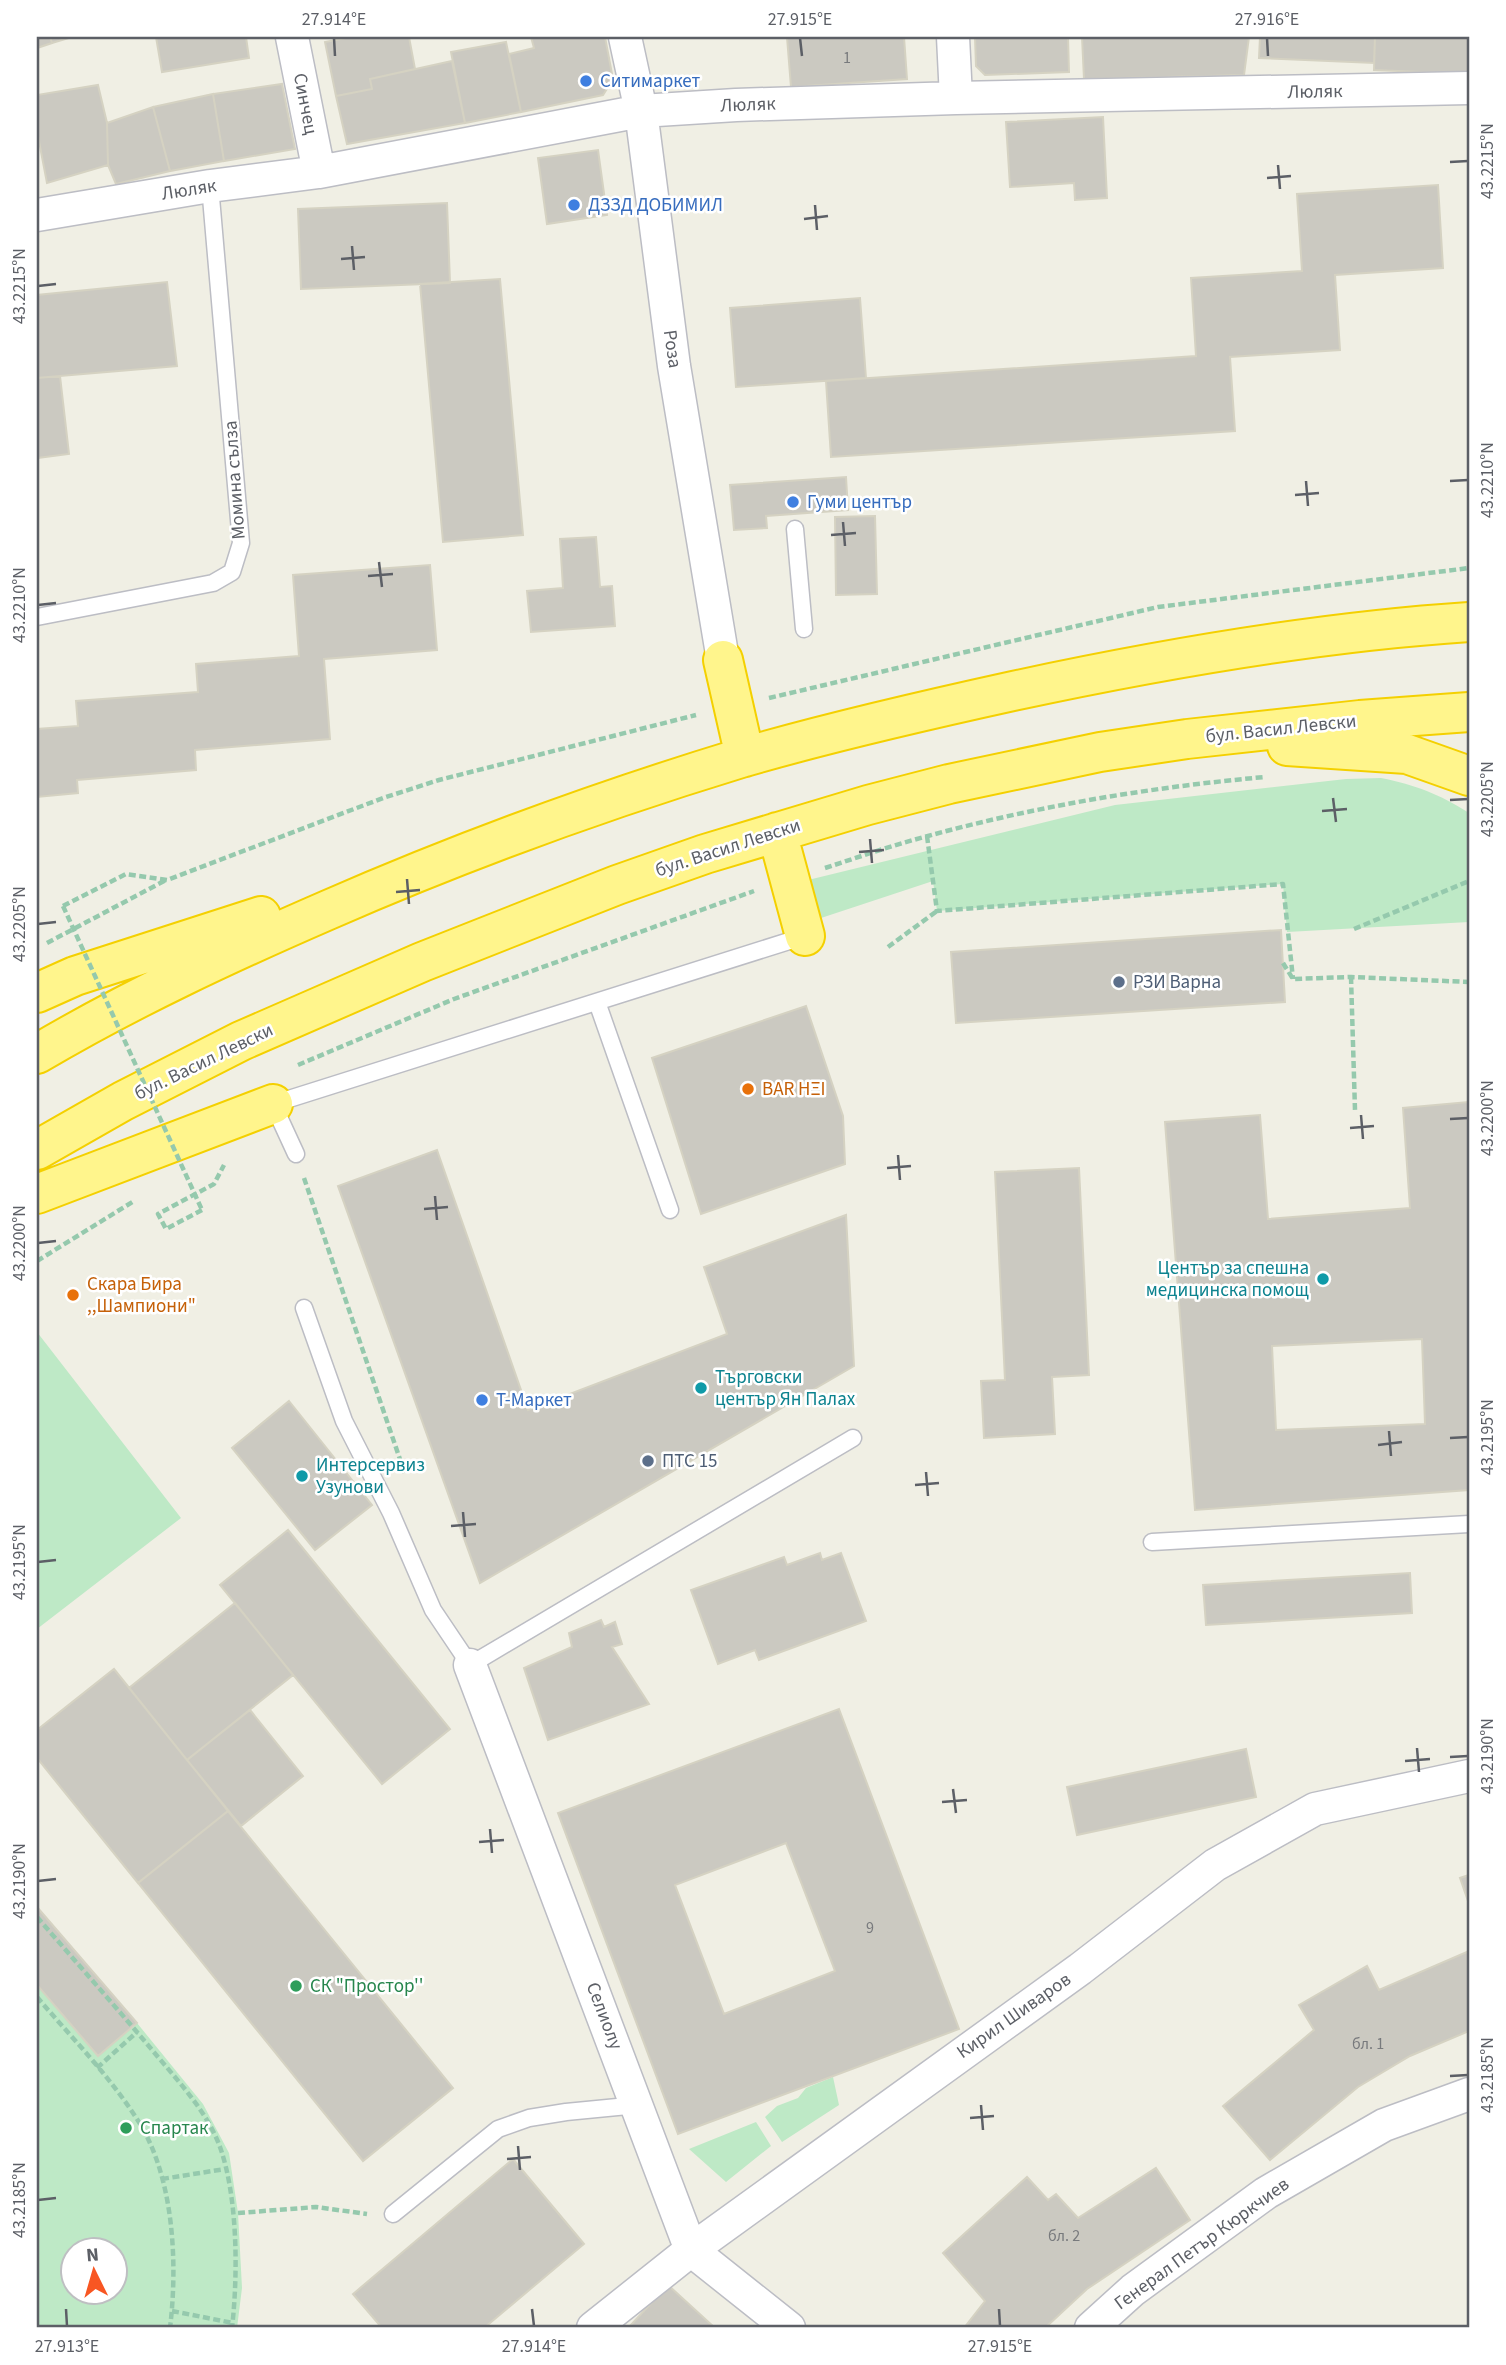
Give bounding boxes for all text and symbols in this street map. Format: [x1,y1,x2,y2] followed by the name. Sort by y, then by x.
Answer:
[302,7,366,32] text: 27.914°E
[768,7,832,32] text: 27.915°E
[1235,7,1299,32] text: 27.916°E
[843,47,851,69] house number: 1
[600,68,701,95] place label: Ситимаркет
[286,71,324,137] street label: Синчец
[578,73,594,89] marker: Ситимаркет
[1287,78,1343,106] street label: Люляк
[720,91,777,119] street label: Люляк
[1475,123,1500,199] text: 43.2215°N
[160,172,219,208] street label: Люляк
[588,192,723,219] place label: ДЗЗД ДОБИМИЛ
[566,197,582,213] marker: ДЗЗД ДОБИМИЛ
[7,248,32,324] text: 43.2215°N
[656,328,688,370] street label: Роза
[217,420,253,540] street label: Момина сълза
[1475,442,1500,518] text: 43.2210°N
[807,489,912,516] place label: Гуми център
[785,494,801,510] marker: Гуми център
[7,567,32,643] text: 43.2210°N
[1204,708,1358,750] street label: бул. Васил Левски
[1475,761,1500,837] text: 43.2205°N
[652,812,804,884] street label: бул. Васил Левски
[7,886,32,962] text: 43.2205°N
[1133,969,1221,996] place label: РЗИ Варна
[1111,974,1127,990] marker: РЗИ Варна
[130,1017,278,1107] street label: бул. Васил Левски
[762,1076,826,1103] place label: BAR HΞI
[1475,1080,1500,1156] text: 43.2200°N
[740,1081,756,1097] marker: BAR HΞI
[7,1205,32,1281] text: 43.2200°N
[1146,1255,1310,1304] place label: Център за спешна медицинска помощ
[87,1271,196,1320] place label: Скара Бира ,,Шампиони"
[1315,1271,1331,1287] marker: Център за спешна медицинска помощ
[65,1287,81,1303] marker: Скара Бира ,,Шампиони"
[715,1364,856,1413] place label: Търговски център Ян Палах
[693,1380,709,1396] marker: Търговски център Ян Палах
[496,1387,572,1414] place label: Т-Маркет
[474,1392,490,1408] marker: Т-Маркет
[1475,1399,1500,1475] text: 43.2195°N
[662,1448,718,1475] place label: ПТС 15
[316,1452,425,1501] place label: Интерсервиз Узунови
[640,1453,656,1469] marker: ПТС 15
[294,1468,310,1484] marker: Интерсервиз Узунови
[7,1524,32,1600] text: 43.2195°N
[1475,1718,1500,1794] text: 43.2190°N
[7,1843,32,1919] text: 43.2190°N
[866,1917,874,1939] house number: 9
[951,1967,1077,2065] street label: Кирил Шиваров
[310,1973,424,2000] place label: СК "Простор''
[288,1978,304,1994] marker: СК "Простор''
[579,1978,629,2054] street label: Селиолу
[1352,2033,1384,2055] house number: бл. 1
[1475,2037,1500,2113] text: 43.2185°N
[140,2115,209,2142] place label: Спартак
[118,2120,134,2136] marker: Спартак
[7,2162,32,2238] text: 43.2185°N
[1109,2171,1295,2317] street label: Генерал Петър Кюркчиев
[1048,2225,1080,2247] house number: бл. 2
[60,2236,130,2306] north arrow
[85,2242,100,2270] text: N
[35,2334,99,2359] text: 27.913°E
[502,2334,566,2359] text: 27.914°E
[968,2334,1032,2359] text: 27.915°E

